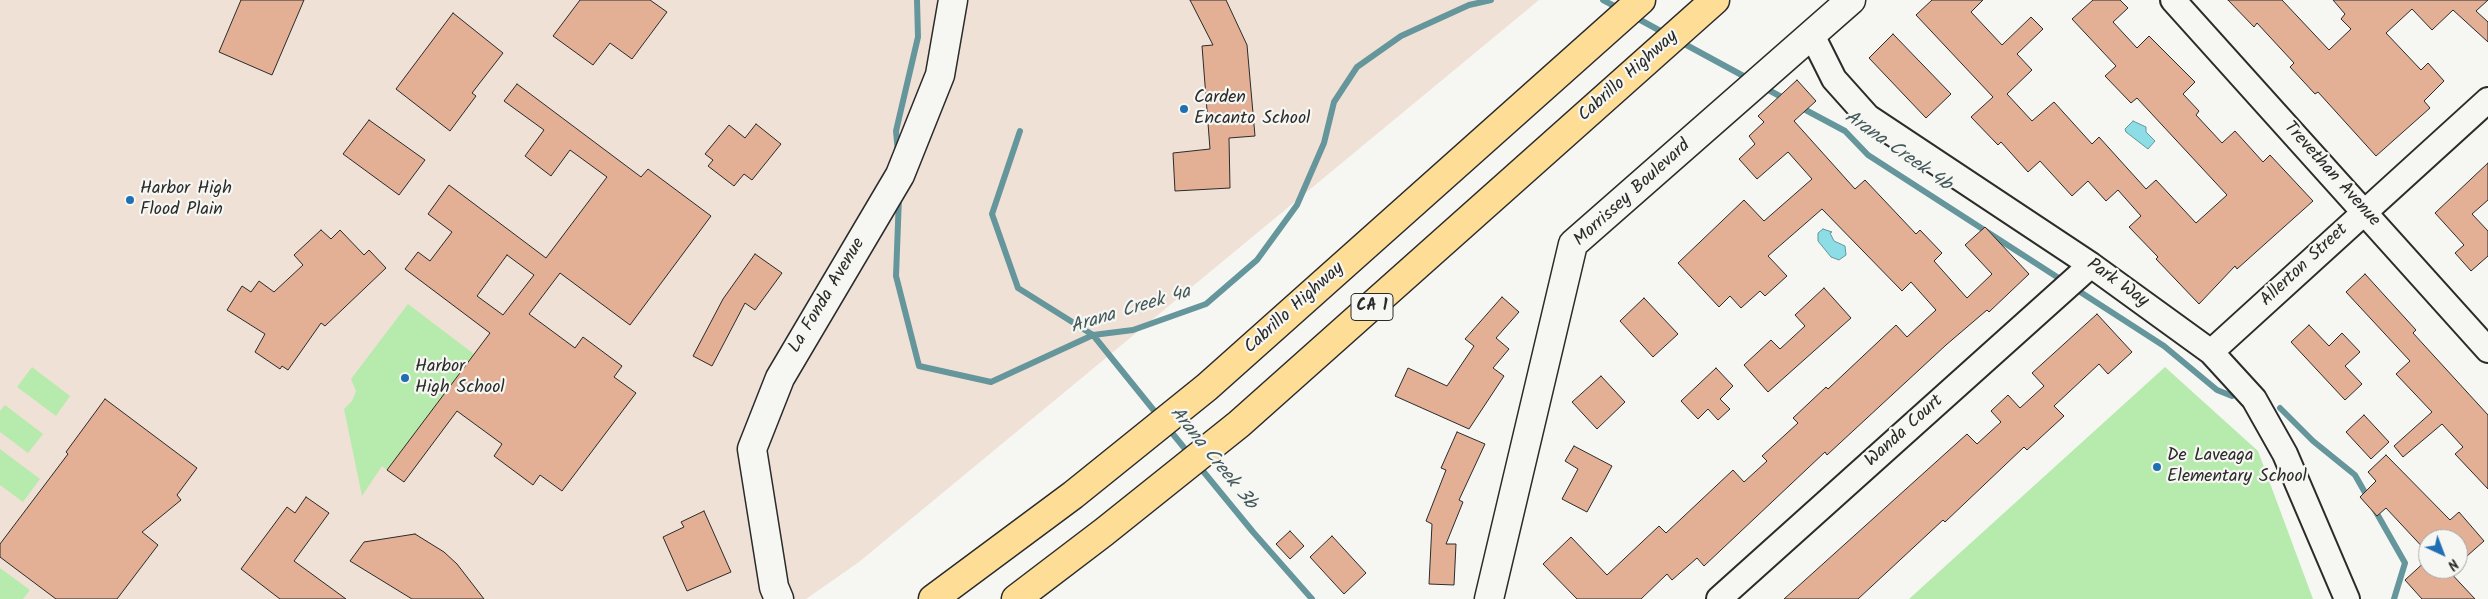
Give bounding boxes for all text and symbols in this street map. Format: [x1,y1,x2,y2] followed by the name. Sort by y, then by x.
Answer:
[1575,27,1683,127] street label: Cabrillo Highway
[1194,88,1310,130] place label: Carden Encanto School
[1178,103,1190,115] marker: Carden Encanto School
[1839,107,1955,197] water label: Arana Creek 4b
[2278,118,2384,232] street label: Trevethan Avenue
[1570,136,1696,252] street label: Morrissey Boulevard
[140,179,232,222] place label: Harbor High Flood Plain
[124,194,136,206] marker: Harbor High Flood Plain
[2257,220,2353,312] street label: Allerton Street
[785,235,871,357] street label: La Fonda Avenue
[2082,255,2152,313] street label: Park Way
[1241,259,1349,359] street label: Cabrillo Highway
[1068,282,1194,340] water label: Arana Creek 4a
[1351,294,1393,320] road number: CA 1
[415,357,505,399] place label: Harbor High School
[399,372,411,384] marker: Harbor High School
[1862,391,1948,473] street label: Wanda Court
[1164,403,1260,515] water label: Arana Creek 3b
[2167,446,2307,488] place label: De Laveaga Elementary School
[2151,461,2163,473] marker: De Laveaga Elementary School
[2418,529,2468,579] north arrow
[2442,553,2463,575] text: N

